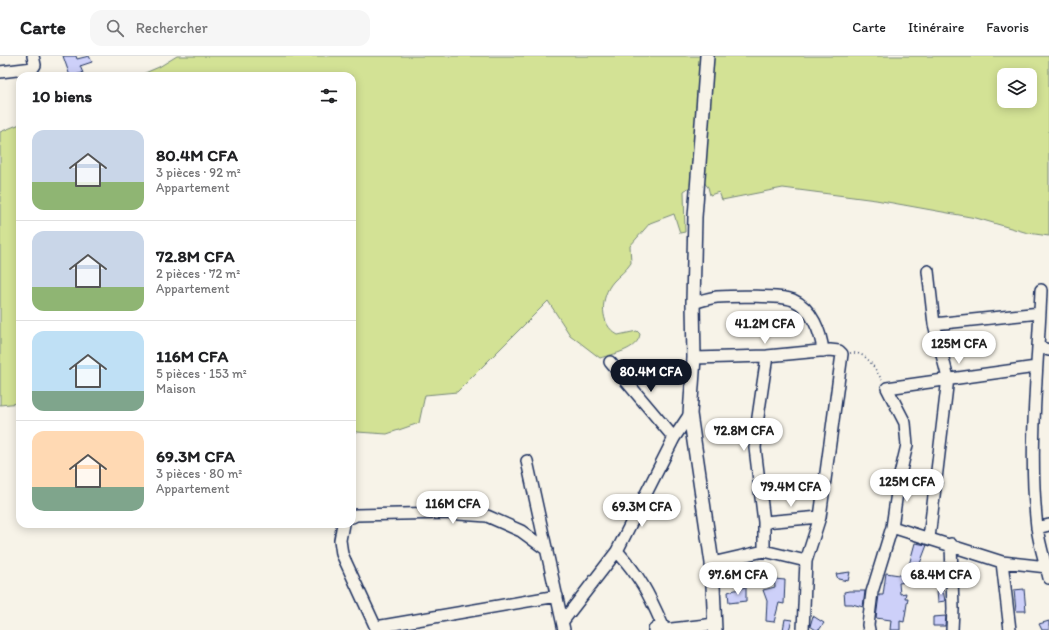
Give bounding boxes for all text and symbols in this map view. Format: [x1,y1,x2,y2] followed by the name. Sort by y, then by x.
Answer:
[90,10,370,46] search box
[20,16,66,39] text: Carte
[104,17,126,39] icon: search
[136,19,208,37] text: Rechercher
[852,19,886,36] text: Carte
[908,19,964,36] text: Itinéraire
[986,19,1029,36] text: Favoris
[997,68,1037,108] map controls
[997,68,1037,108] button: layers
[318,85,340,107] icon: filters
[32,86,92,106] text: 10 biens
[156,145,238,165] text: 80.4M CFA
[64,146,112,194] icon: home
[156,165,241,180] text: 3 pièces · 92 m²
[156,180,230,195] text: Appartement
[156,246,235,266] text: 72.8M CFA
[64,247,112,295] icon: home
[156,266,240,281] text: 2 pièces · 72 m²
[156,281,230,296] text: Appartement
[719,311,811,345] pin: 41.2M CFA
[735,316,795,331] text: 41.2M CFA
[918,331,1000,365] pin: 125M CFA
[931,336,987,351] text: 125M CFA
[156,346,228,366] text: 116M CFA
[64,347,112,395] icon: home
[605,359,697,393] pin: 80.4M CFA
[620,364,682,379] text: 80.4M CFA
[156,366,247,381] text: 5 pièces · 153 m²
[156,381,196,396] text: Maison
[698,418,790,452] pin: 72.8M CFA
[714,423,774,438] text: 72.8M CFA
[156,446,235,466] text: 69.3M CFA
[64,447,112,495] icon: home
[156,466,242,481] text: 3 pièces · 80 m²
[866,469,948,503] pin: 125M CFA
[745,474,837,508] pin: 79.4M CFA
[879,474,935,489] text: 125M CFA
[761,479,821,494] text: 79.4M CFA
[156,481,230,496] text: Appartement
[412,491,494,525] pin: 116M CFA
[596,494,688,528] pin: 69.3M CFA
[425,496,481,511] text: 116M CFA
[612,499,672,514] text: 69.3M CFA
[692,562,784,596] pin: 97.6M CFA
[895,562,987,596] pin: 68.4M CFA
[708,567,768,582] text: 97.6M CFA
[910,567,972,582] text: 68.4M CFA

